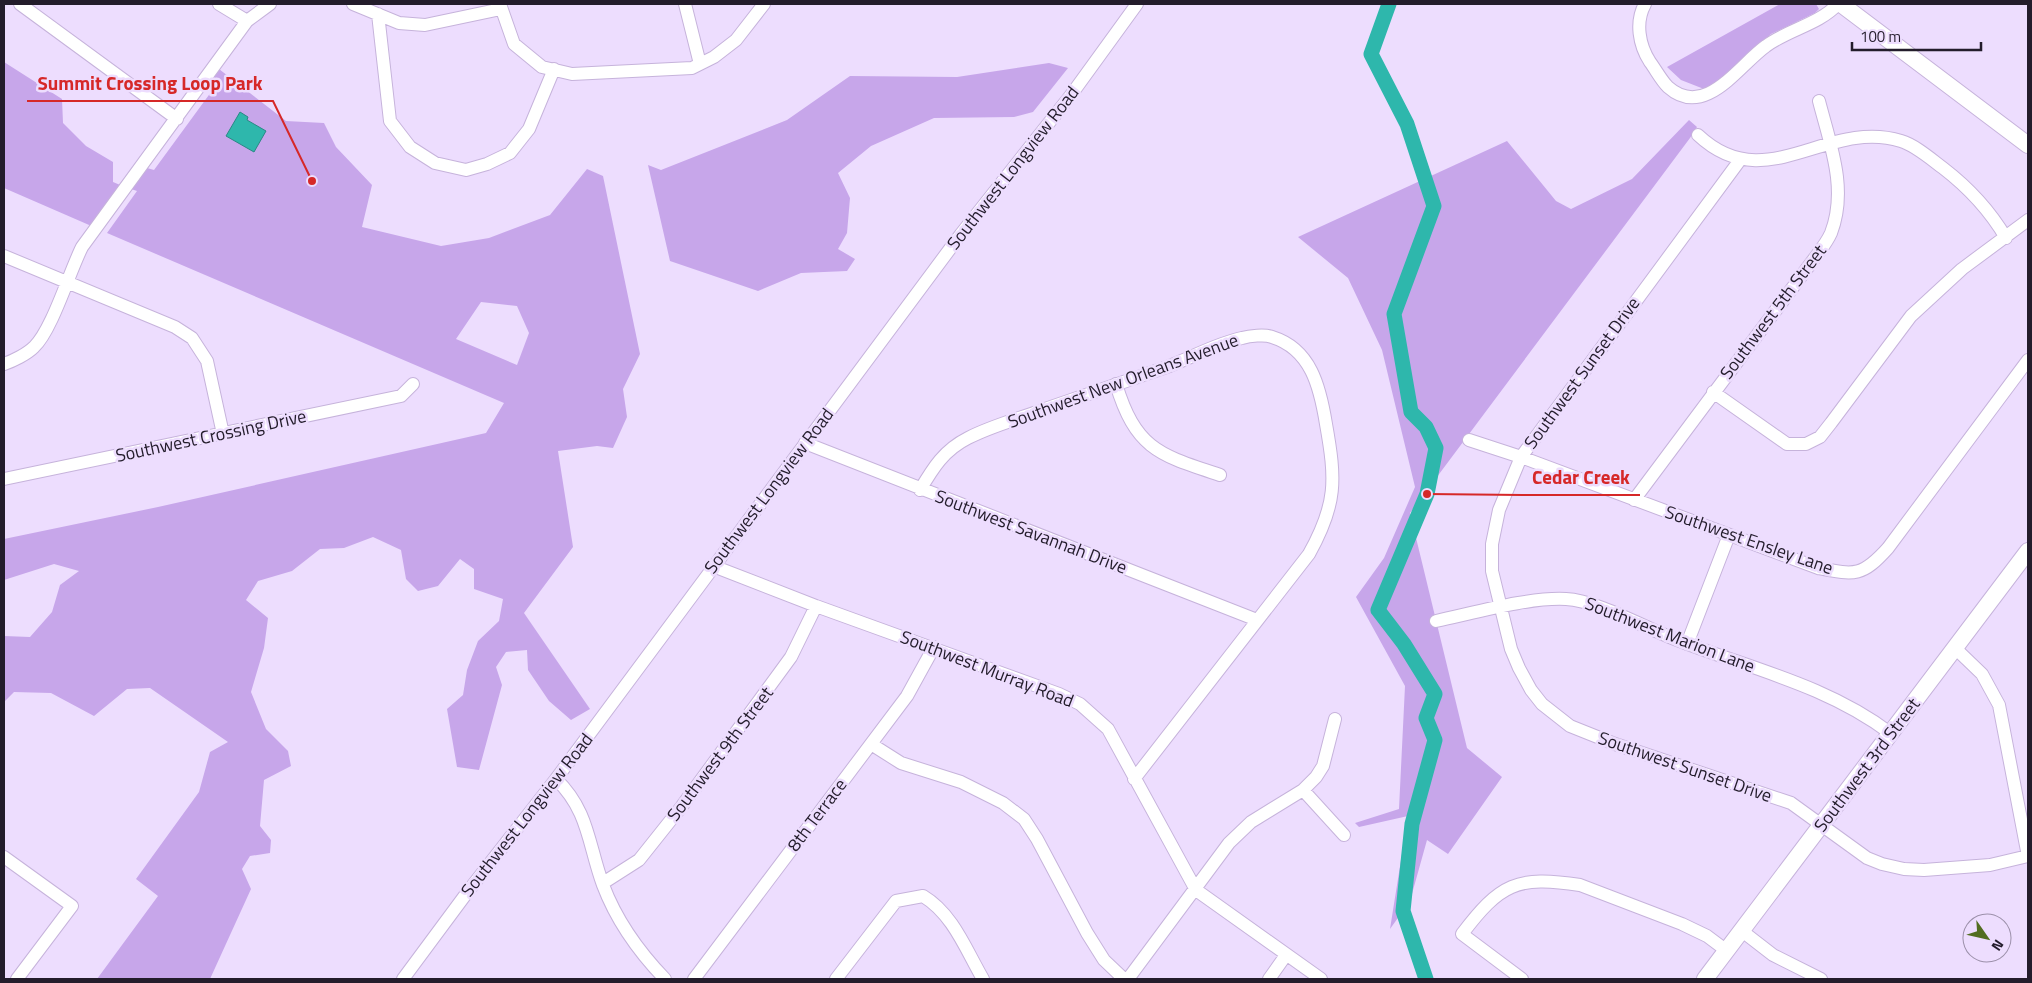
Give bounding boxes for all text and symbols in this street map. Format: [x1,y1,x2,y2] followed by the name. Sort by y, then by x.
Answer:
[1852,20,1981,52] scale bar
[1860,25,1901,48] text: 100 m
[27,67,273,101] callout: Summit Crossing Loop Park
[37,68,263,97] text: Summit Crossing Loop Park
[940,80,1085,255] street label: Southwest Longview Road
[1713,238,1833,385] street label: Southwest 5th Street
[1517,291,1646,454] street label: Southwest Sunset Drive
[1004,326,1242,435] street label: Southwest New Orleans Avenue
[113,402,309,469] street label: Southwest Crossing Drive
[697,402,840,579] street label: Southwest Longview Road
[1522,461,1640,495] callout: Cedar Creek
[1532,462,1630,491] text: Cedar Creek
[931,482,1131,581] street label: Southwest Savannah Drive
[1661,498,1837,581] street label: Southwest Ensley Lane
[1581,590,1759,679] street label: Southwest Marion Lane
[897,623,1078,714] street label: Southwest Murray Road
[660,680,780,827] street label: Southwest 9th Street
[1807,691,1927,838] street label: Southwest 3rd Street
[1595,724,1776,809] street label: Southwest Sunset Drive
[454,727,599,902] street label: Southwest Longview Road
[780,773,853,857] street label: 8th Terrace
[1962,913,2012,963] north arrow
[1987,936,2010,955] text: N

